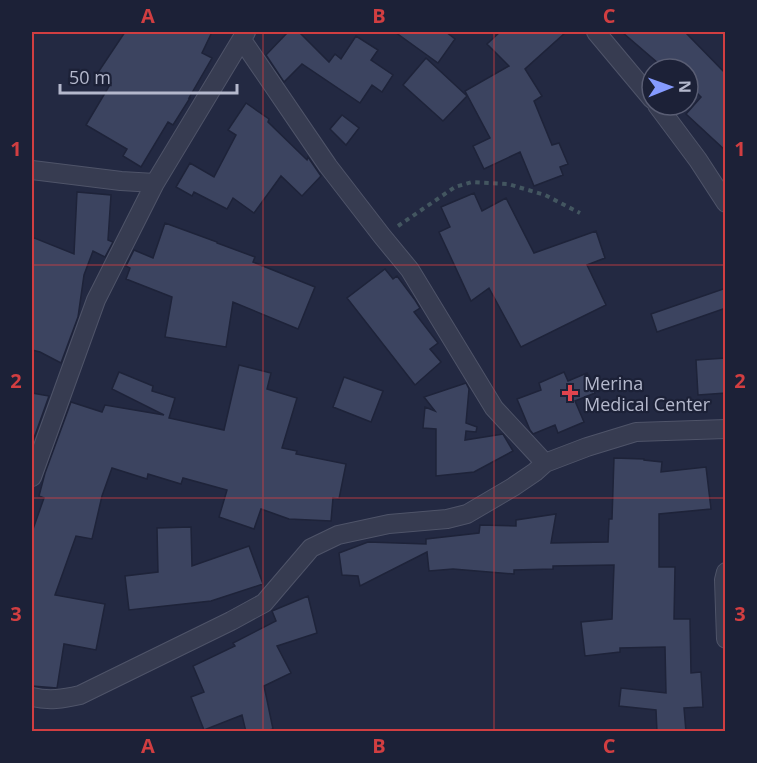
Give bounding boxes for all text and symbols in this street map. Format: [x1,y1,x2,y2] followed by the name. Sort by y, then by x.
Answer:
[141,2,155,29] text: A
[372,2,386,29] text: B
[603,2,616,29] text: C
[60,57,237,95] scale bar
[640,57,700,117] north arrow
[69,65,111,89] text: 50 m
[674,80,696,93] text: N
[10,135,22,162] text: 1
[734,135,746,162] text: 1
[10,367,22,394] text: 2
[734,367,746,394] text: 2
[584,371,711,416] place label: Merina Medical Center
[561,384,579,402] marker: Merina Medical Center
[10,600,22,627] text: 3
[734,600,746,627] text: 3
[141,732,155,759] text: A
[372,732,386,759] text: B
[603,732,616,759] text: C

